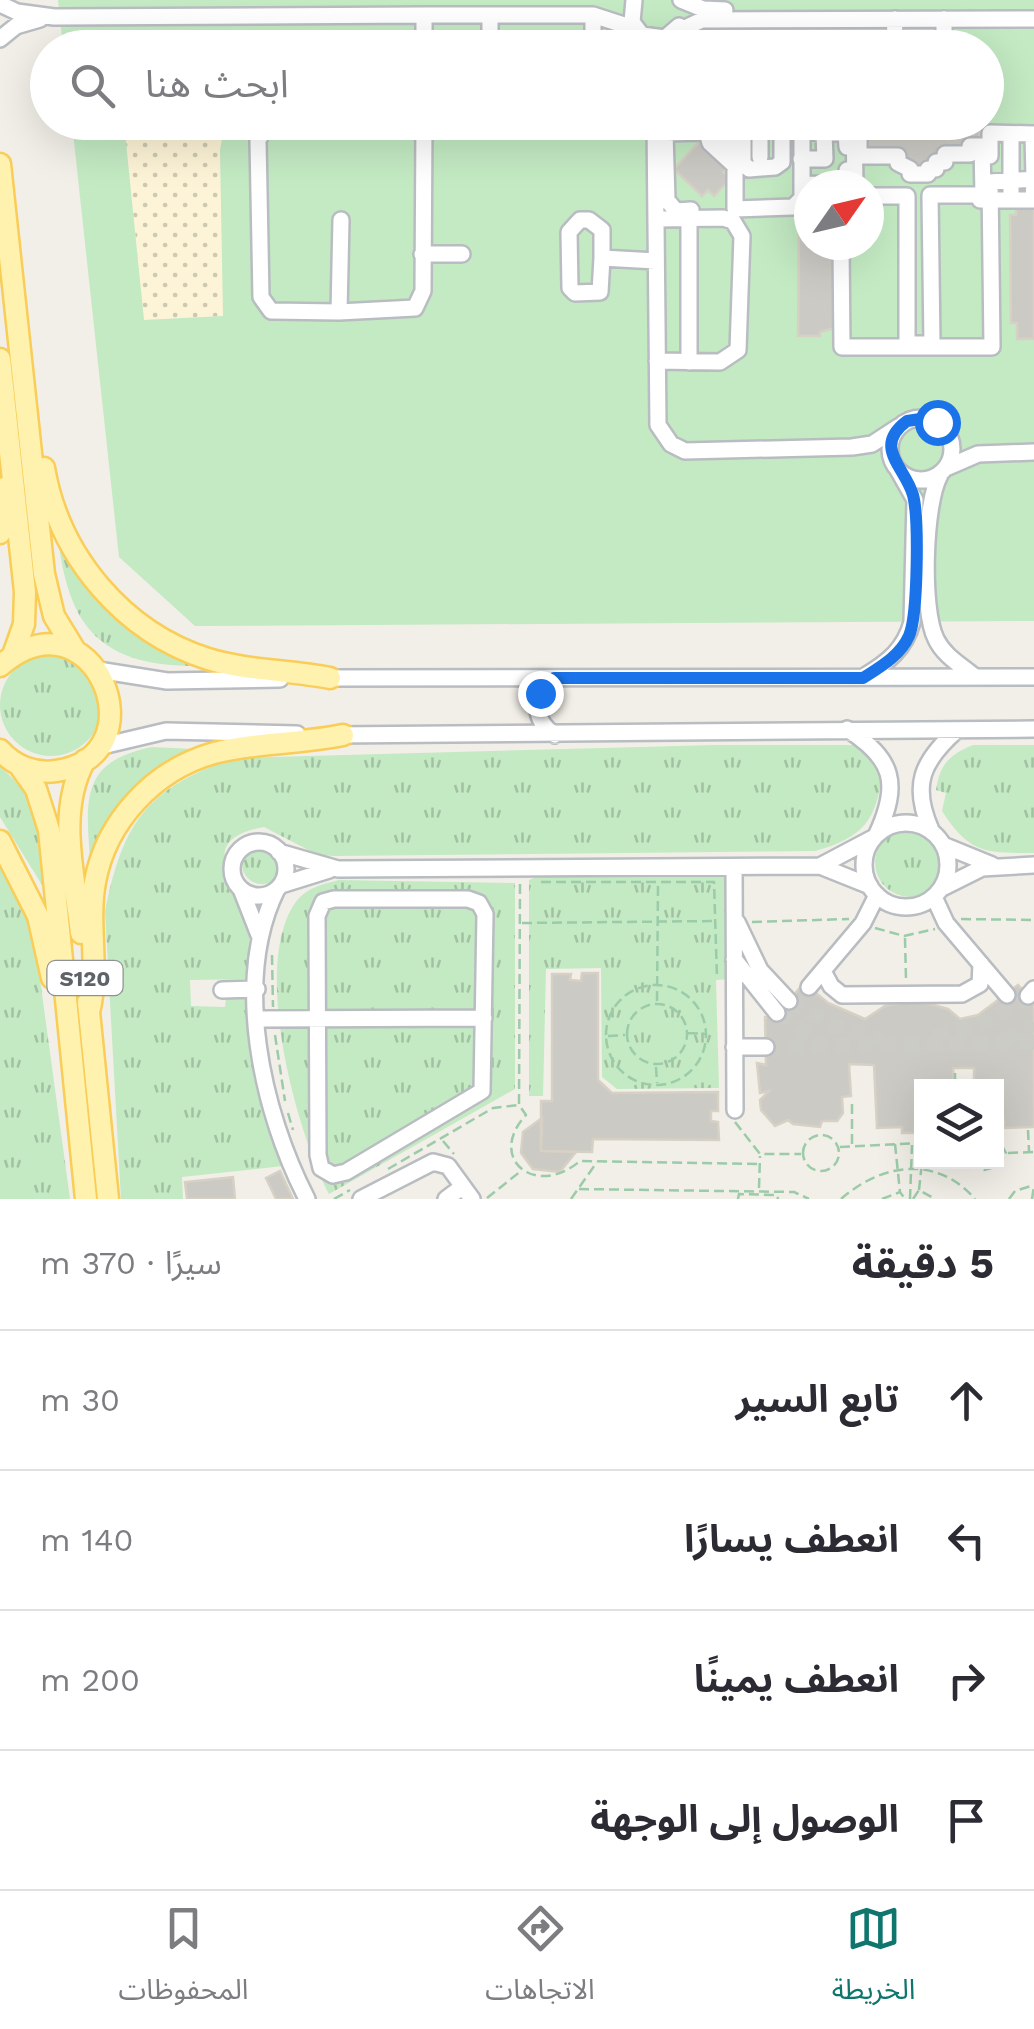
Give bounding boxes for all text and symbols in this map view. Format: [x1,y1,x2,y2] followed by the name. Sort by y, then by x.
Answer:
[30,30,1004,140] search box
[65,58,120,113] icon: search
[145,62,289,106] text: ابحث هنا
[794,170,884,260] north arrow
[915,400,961,446] route start
[518,671,564,717] route end
[48,961,122,995] road number: S120
[914,1079,1004,1169] map controls
[914,1079,1004,1169] button: layers
[852,1239,994,1288] text: 5 دقيقة
[40,1244,222,1282] text: سيرًا · 370 m
[939,1373,994,1428] icon: ahead
[736,1377,899,1421] text: تابع السير
[40,1381,120,1419] text: 30 m
[939,1513,994,1568] icon: left
[684,1517,899,1561] text: انعطف يسارًا
[40,1521,133,1559] text: 140 m
[939,1653,994,1708] icon: right
[694,1657,899,1701] text: انعطف يمينًا
[40,1661,140,1699] text: 200 m
[939,1793,994,1848] icon: arrive
[590,1797,899,1841] text: الوصول إلى الوجهة
[118,1901,248,2020] tab: المحفوظات
[485,1901,595,2020] tab: الاتجاهات
[832,1901,916,2020] tab: الخريطة

